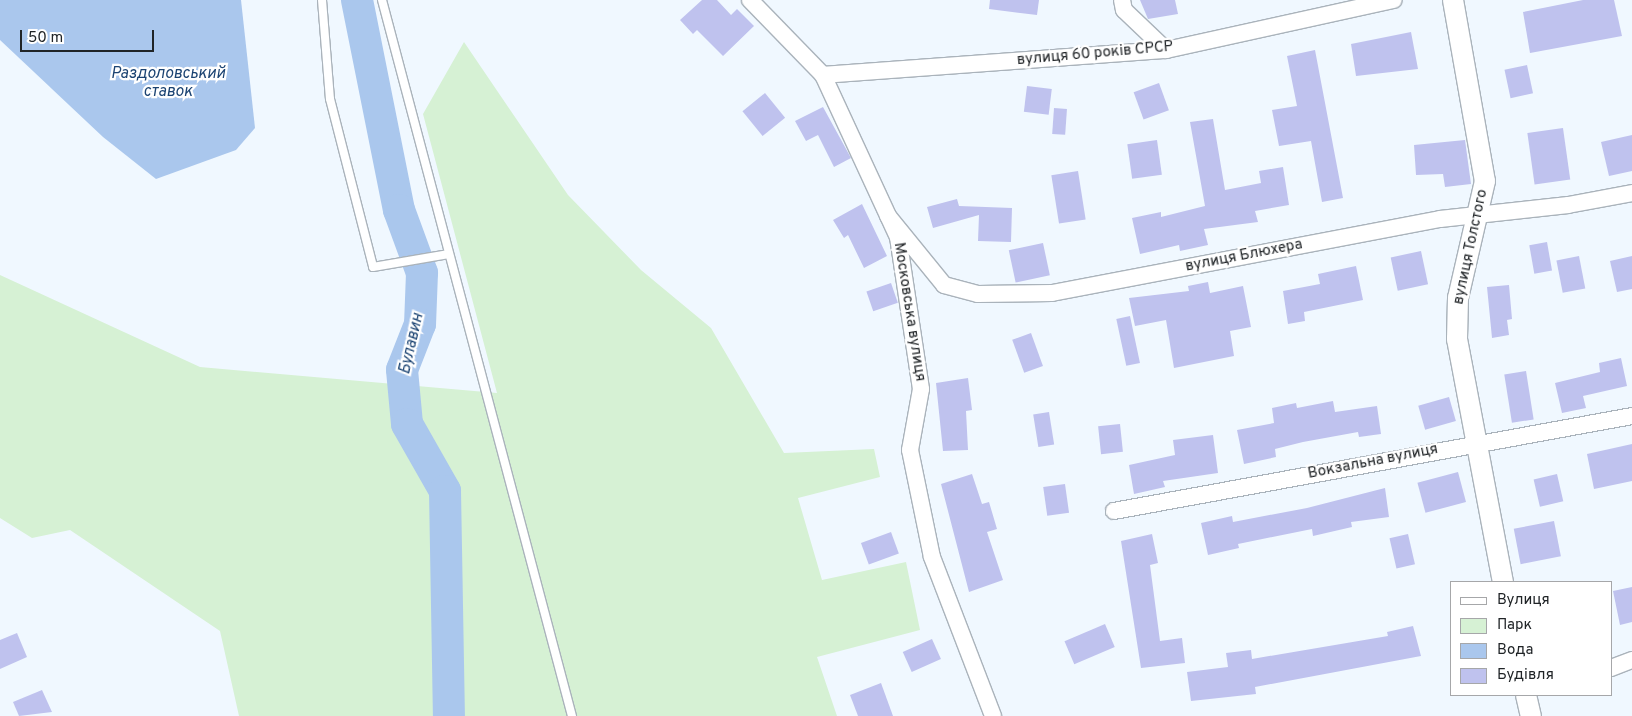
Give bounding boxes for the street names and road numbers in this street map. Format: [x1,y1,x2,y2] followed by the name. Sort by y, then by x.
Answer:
[1016,38,1174,70] street label: вулиця 60 років СРСР
[1450,187,1492,307] street label: вулиця Толстого
[1184,236,1304,276] street label: вулиця Блюхера
[889,241,929,383] street label: Московська вулиця
[1306,441,1440,483] street label: Вокзальна вулиця

